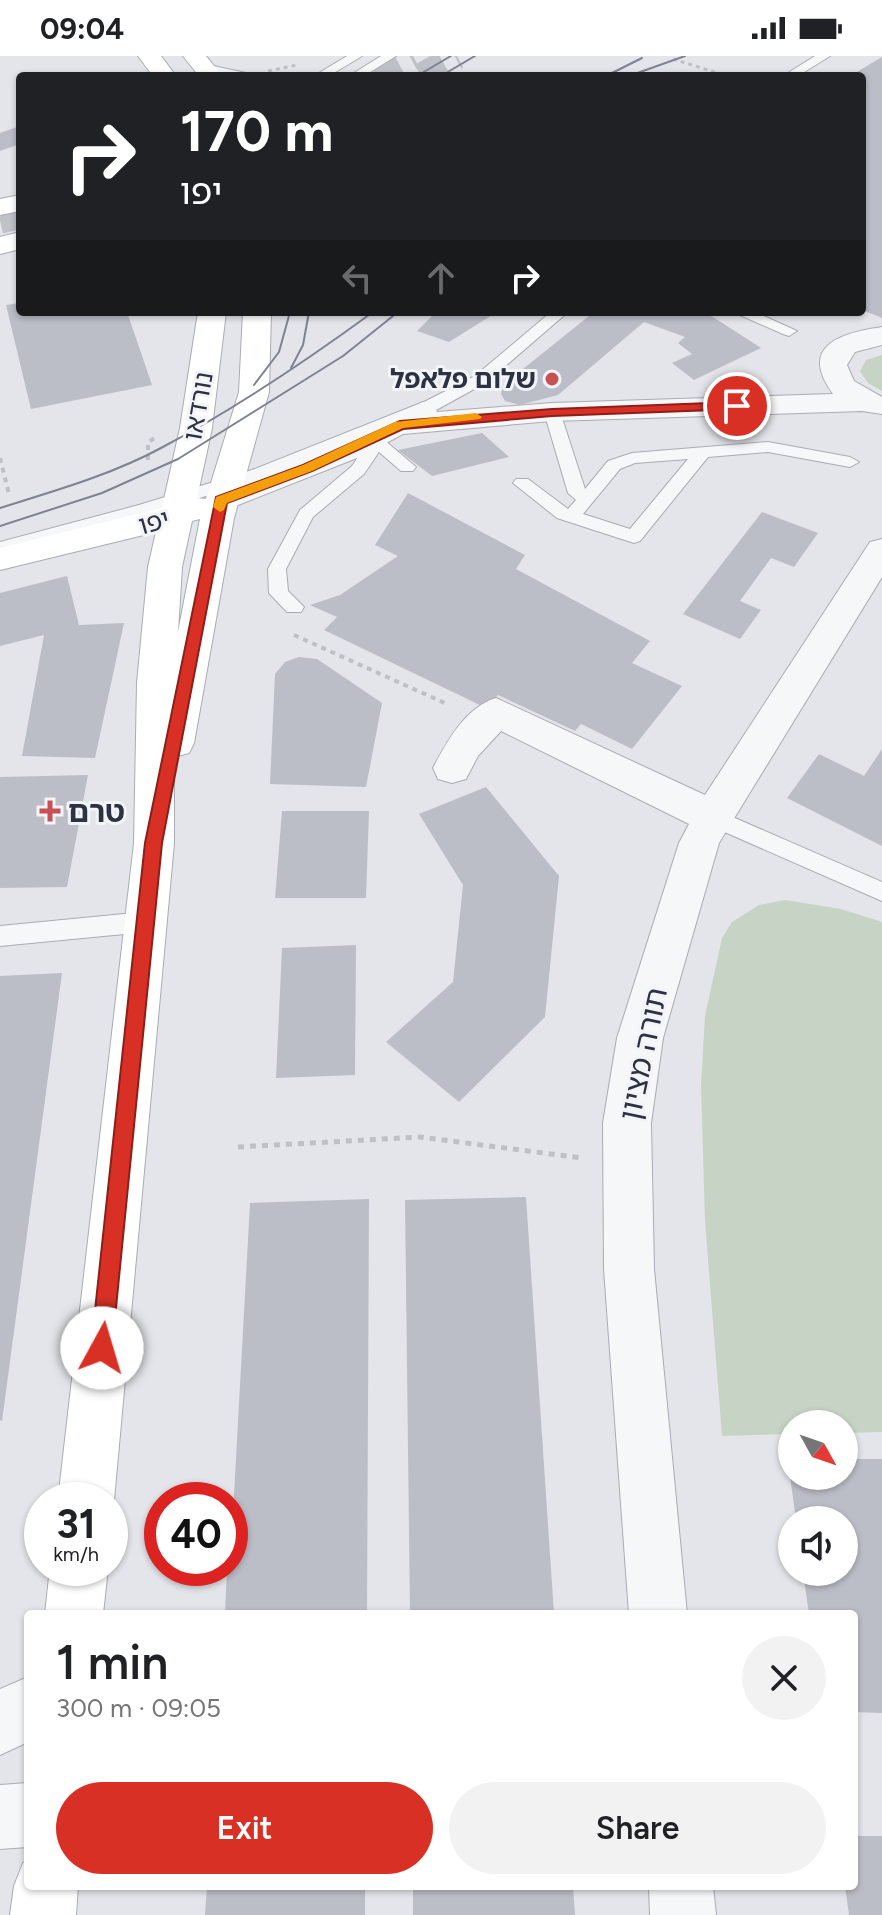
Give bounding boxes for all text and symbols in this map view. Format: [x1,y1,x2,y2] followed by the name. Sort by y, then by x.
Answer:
[40,10,124,47] text: 09:04
[180,98,333,165] text: 170 m
[48,104,152,208] icon: right
[180,170,222,213] text: יפו
[335,256,379,300] icon: left
[419,256,463,300] icon: ahead
[503,256,547,300] icon: right
[390,363,536,395] place label: שלום פלאפל
[176,369,220,443] street label: נורדאו
[543,370,561,388] marker: שלום פלאפל
[703,372,771,440] pin
[715,384,759,428] icon: arrive
[135,502,173,542] street label: יפו
[68,793,125,830] place label: טרם
[39,800,61,822] marker: טרם
[611,984,675,1124] street label: תורה מציון
[60,1306,144,1390] position arrow
[778,1410,858,1490] north arrow
[778,1410,858,1586] map controls
[144,1482,248,1586] speed limit sign: 40
[56,1500,96,1548] text: 31
[778,1506,858,1586] button: sound
[53,1542,99,1566] text: km/h
[56,1633,168,1691] text: 1 min
[742,1636,826,1720] button: close
[56,1692,221,1724] text: 300 m · 09:05
[56,1782,433,1874] button: Exit
[449,1782,826,1874] button: Share

